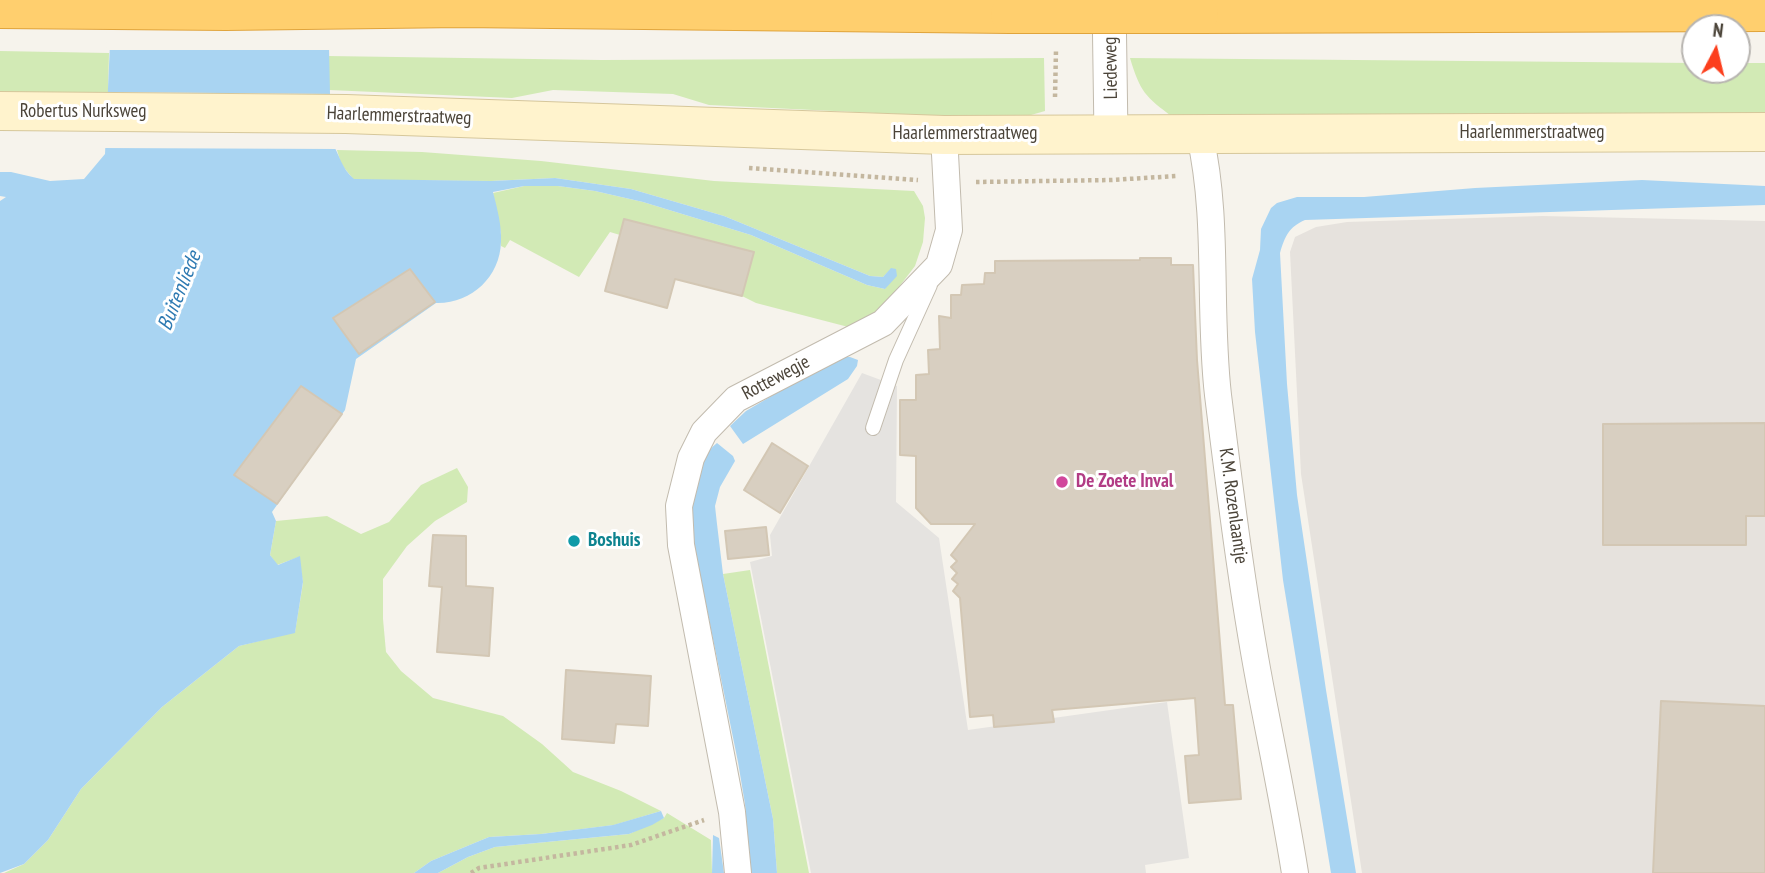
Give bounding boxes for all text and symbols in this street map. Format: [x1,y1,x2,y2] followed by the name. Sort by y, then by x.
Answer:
[1681,14,1751,84] north arrow
[1712,18,1725,43] text: N
[1099,36,1123,100] street label: Liedeweg
[20,101,146,123] street label: Robertus Nurksweg
[326,102,472,130] street label: Haarlemmerstraatweg
[1460,122,1604,144] street label: Haarlemmerstraatweg
[893,123,1037,145] street label: Haarlemmerstraatweg
[153,248,207,334] water label: Buitenliede
[738,351,814,405] street label: Rottewegje
[1214,447,1252,565] street label: K.M. Rozenlaantje
[1076,471,1173,493] place label: De Zoete Inval
[1054,474,1070,490] marker: De Zoete Inval
[588,530,640,552] place label: Boshuis
[566,533,582,549] marker: Boshuis

